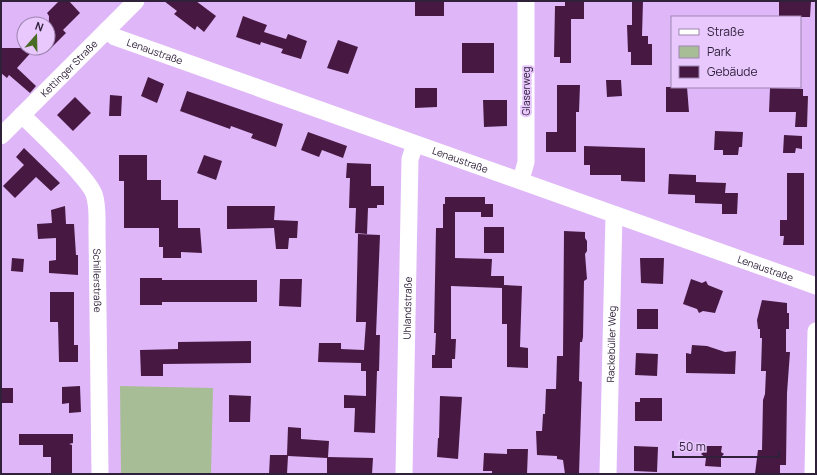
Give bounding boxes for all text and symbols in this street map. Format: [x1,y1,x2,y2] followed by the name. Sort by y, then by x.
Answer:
[16,16,56,56] north arrow
[671,16,801,88] legend
[33,18,46,35] text: N
[707,23,744,40] text: Straße
[125,35,185,68] street label: Lenaustraße
[37,36,101,100] street label: Kettinger Straße
[707,43,732,60] text: Park
[707,63,758,80] text: Gebäude
[519,66,533,115] street label: Glaserweg
[430,143,490,176] street label: Lenaustraße
[90,248,105,313] street label: Schillerstraße
[736,252,796,284] street label: Lenaustraße
[400,276,415,340] street label: Uhlandstraße
[603,305,619,383] street label: Rackebüller Weg
[673,433,779,459] scale bar
[679,438,706,455] text: 50 m

